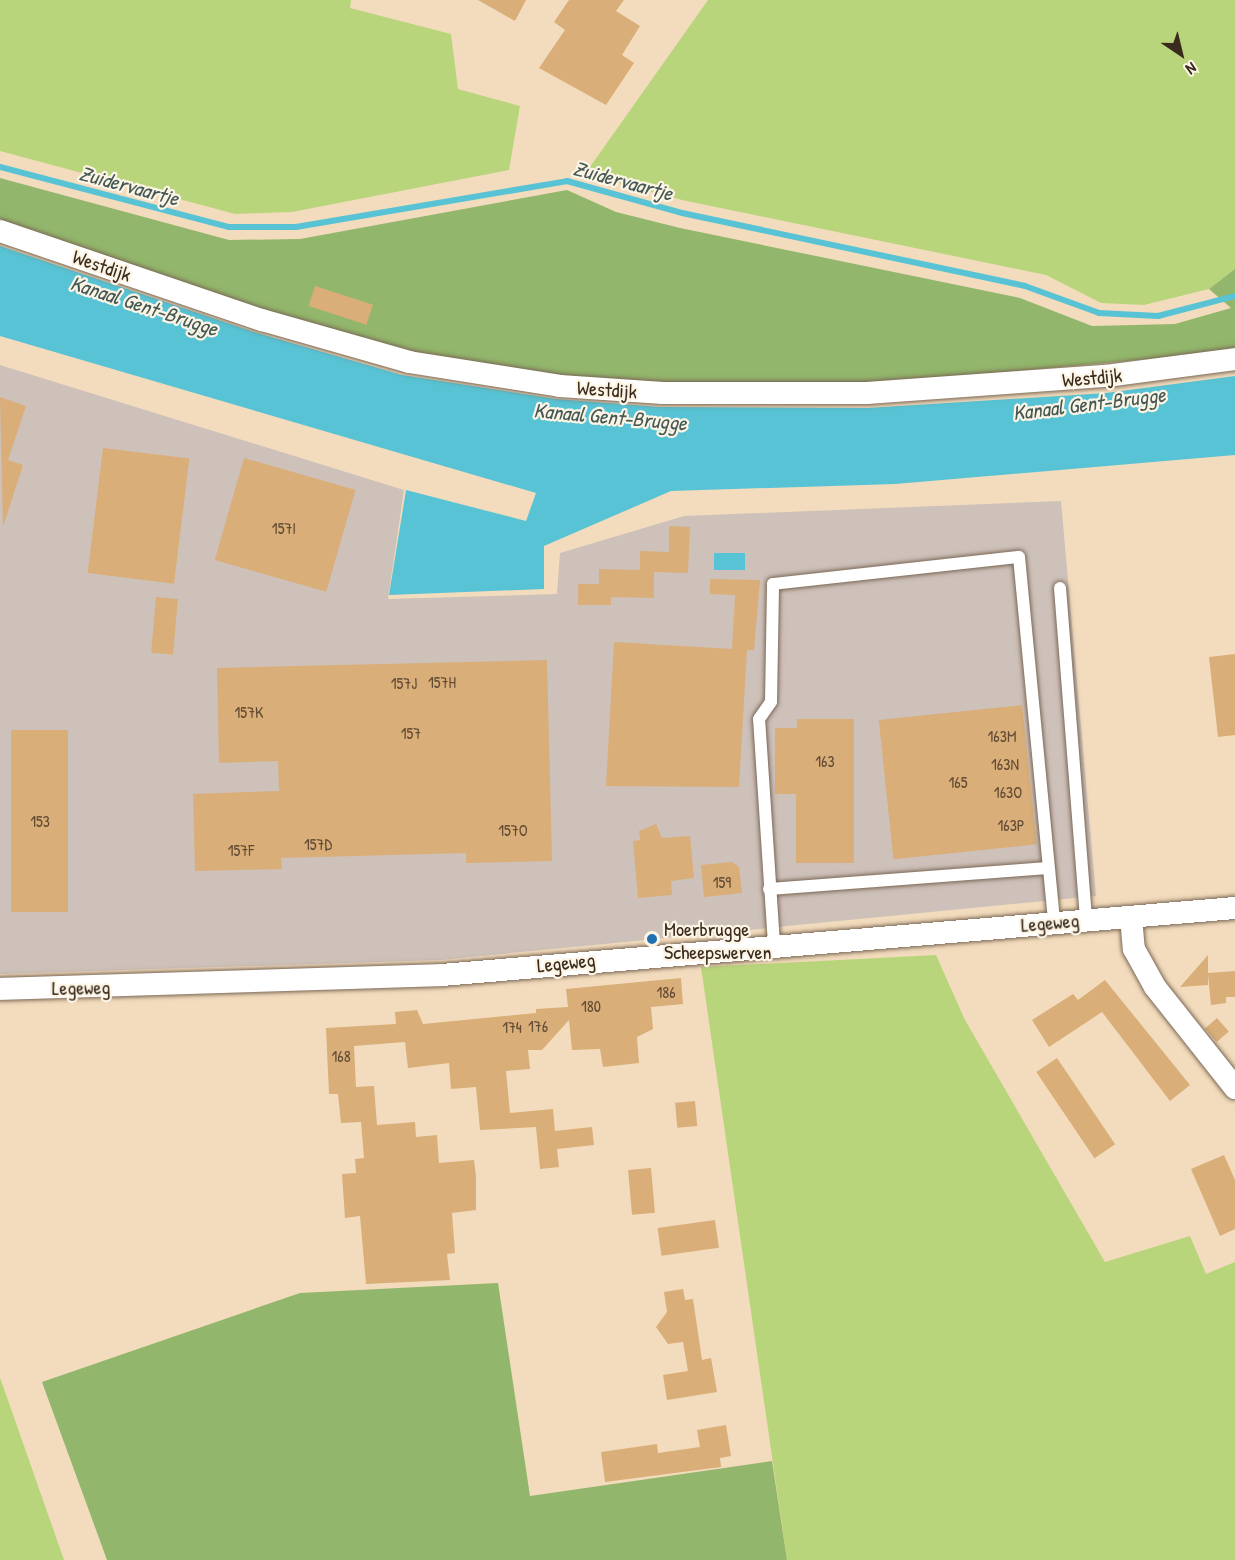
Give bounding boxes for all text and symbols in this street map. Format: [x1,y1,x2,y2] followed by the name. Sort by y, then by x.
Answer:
[1151,24,1211,84] north arrow
[1182,57,1201,80] text: N
[571,156,675,206] water label: Zuidervaartje
[77,161,181,211] water label: Zuidervaartje
[70,244,134,286] street label: Westdijk
[67,270,221,342] water label: Kanaal Gent-Brugge
[1061,362,1123,392] street label: Westdijk
[576,375,638,403] street label: Westdijk
[1011,382,1167,426] water label: Kanaal Gent-Brugge
[532,398,688,436] water label: Kanaal Gent-Brugge
[272,518,296,538] house number: 157I
[428,672,456,692] house number: 157H
[391,673,417,693] house number: 157J
[235,702,263,722] house number: 157K
[401,723,421,743] house number: 157
[988,726,1016,746] house number: 163M
[815,751,835,771] house number: 163
[991,754,1019,774] house number: 163N
[949,772,967,792] house number: 165
[994,782,1022,802] house number: 163O
[30,811,50,831] house number: 153
[997,815,1025,835] house number: 163P
[498,820,528,840] house number: 157O
[304,834,332,854] house number: 157D
[228,840,254,860] house number: 157F
[713,872,731,892] house number: 159
[1020,908,1080,936] street label: Legeweg
[664,916,771,963] place label: Moerbrugge Scheepswerven
[645,932,659,946] marker: Moerbrugge Scheepswerven
[536,947,596,977] street label: Legeweg
[52,974,110,1000] street label: Legeweg
[656,982,676,1002] house number: 186
[581,996,601,1016] house number: 180
[528,1016,548,1036] house number: 176
[502,1017,522,1037] house number: 174
[331,1046,351,1066] house number: 168

